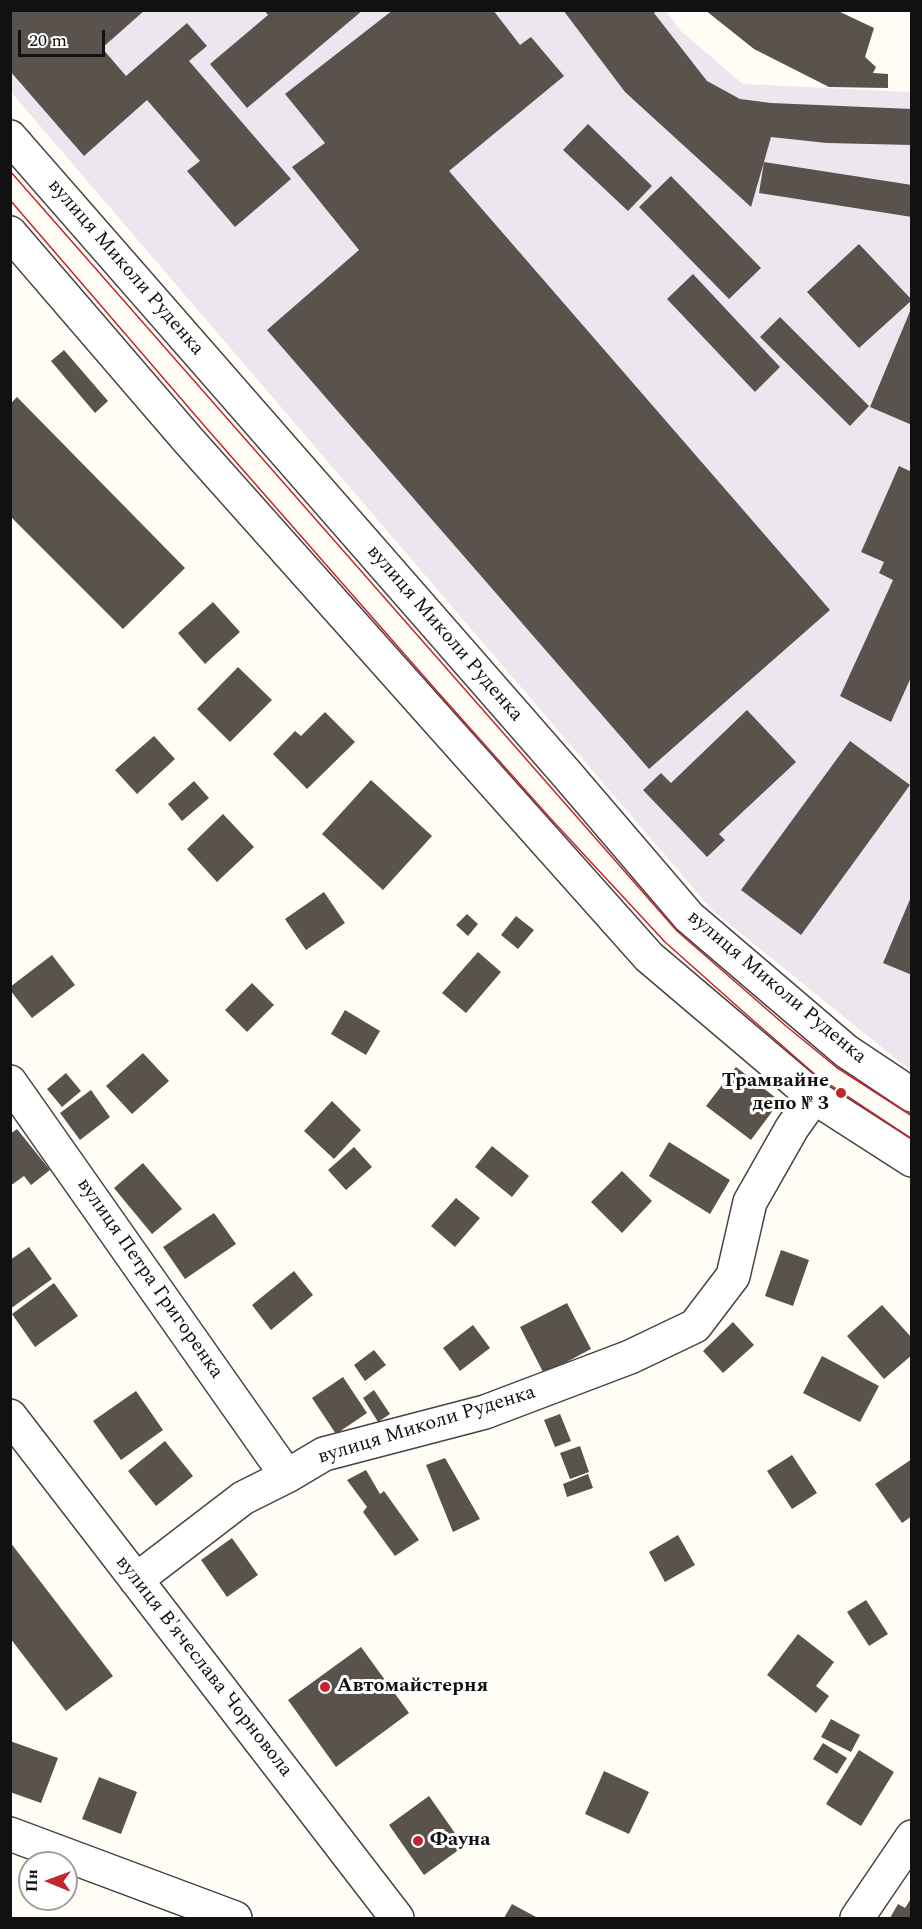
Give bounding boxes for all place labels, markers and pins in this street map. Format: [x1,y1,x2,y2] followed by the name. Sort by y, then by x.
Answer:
[722,1070,829,1117] place label: Трамвайне депо № 3
[834,1086,848,1100] marker: Трамвайне депо № 3
[337,1675,488,1699] place label: Автомайстерня
[318,1680,332,1694] marker: Автомайстерня
[430,1829,491,1853] place label: Фауна
[411,1834,425,1848] marker: Фауна

